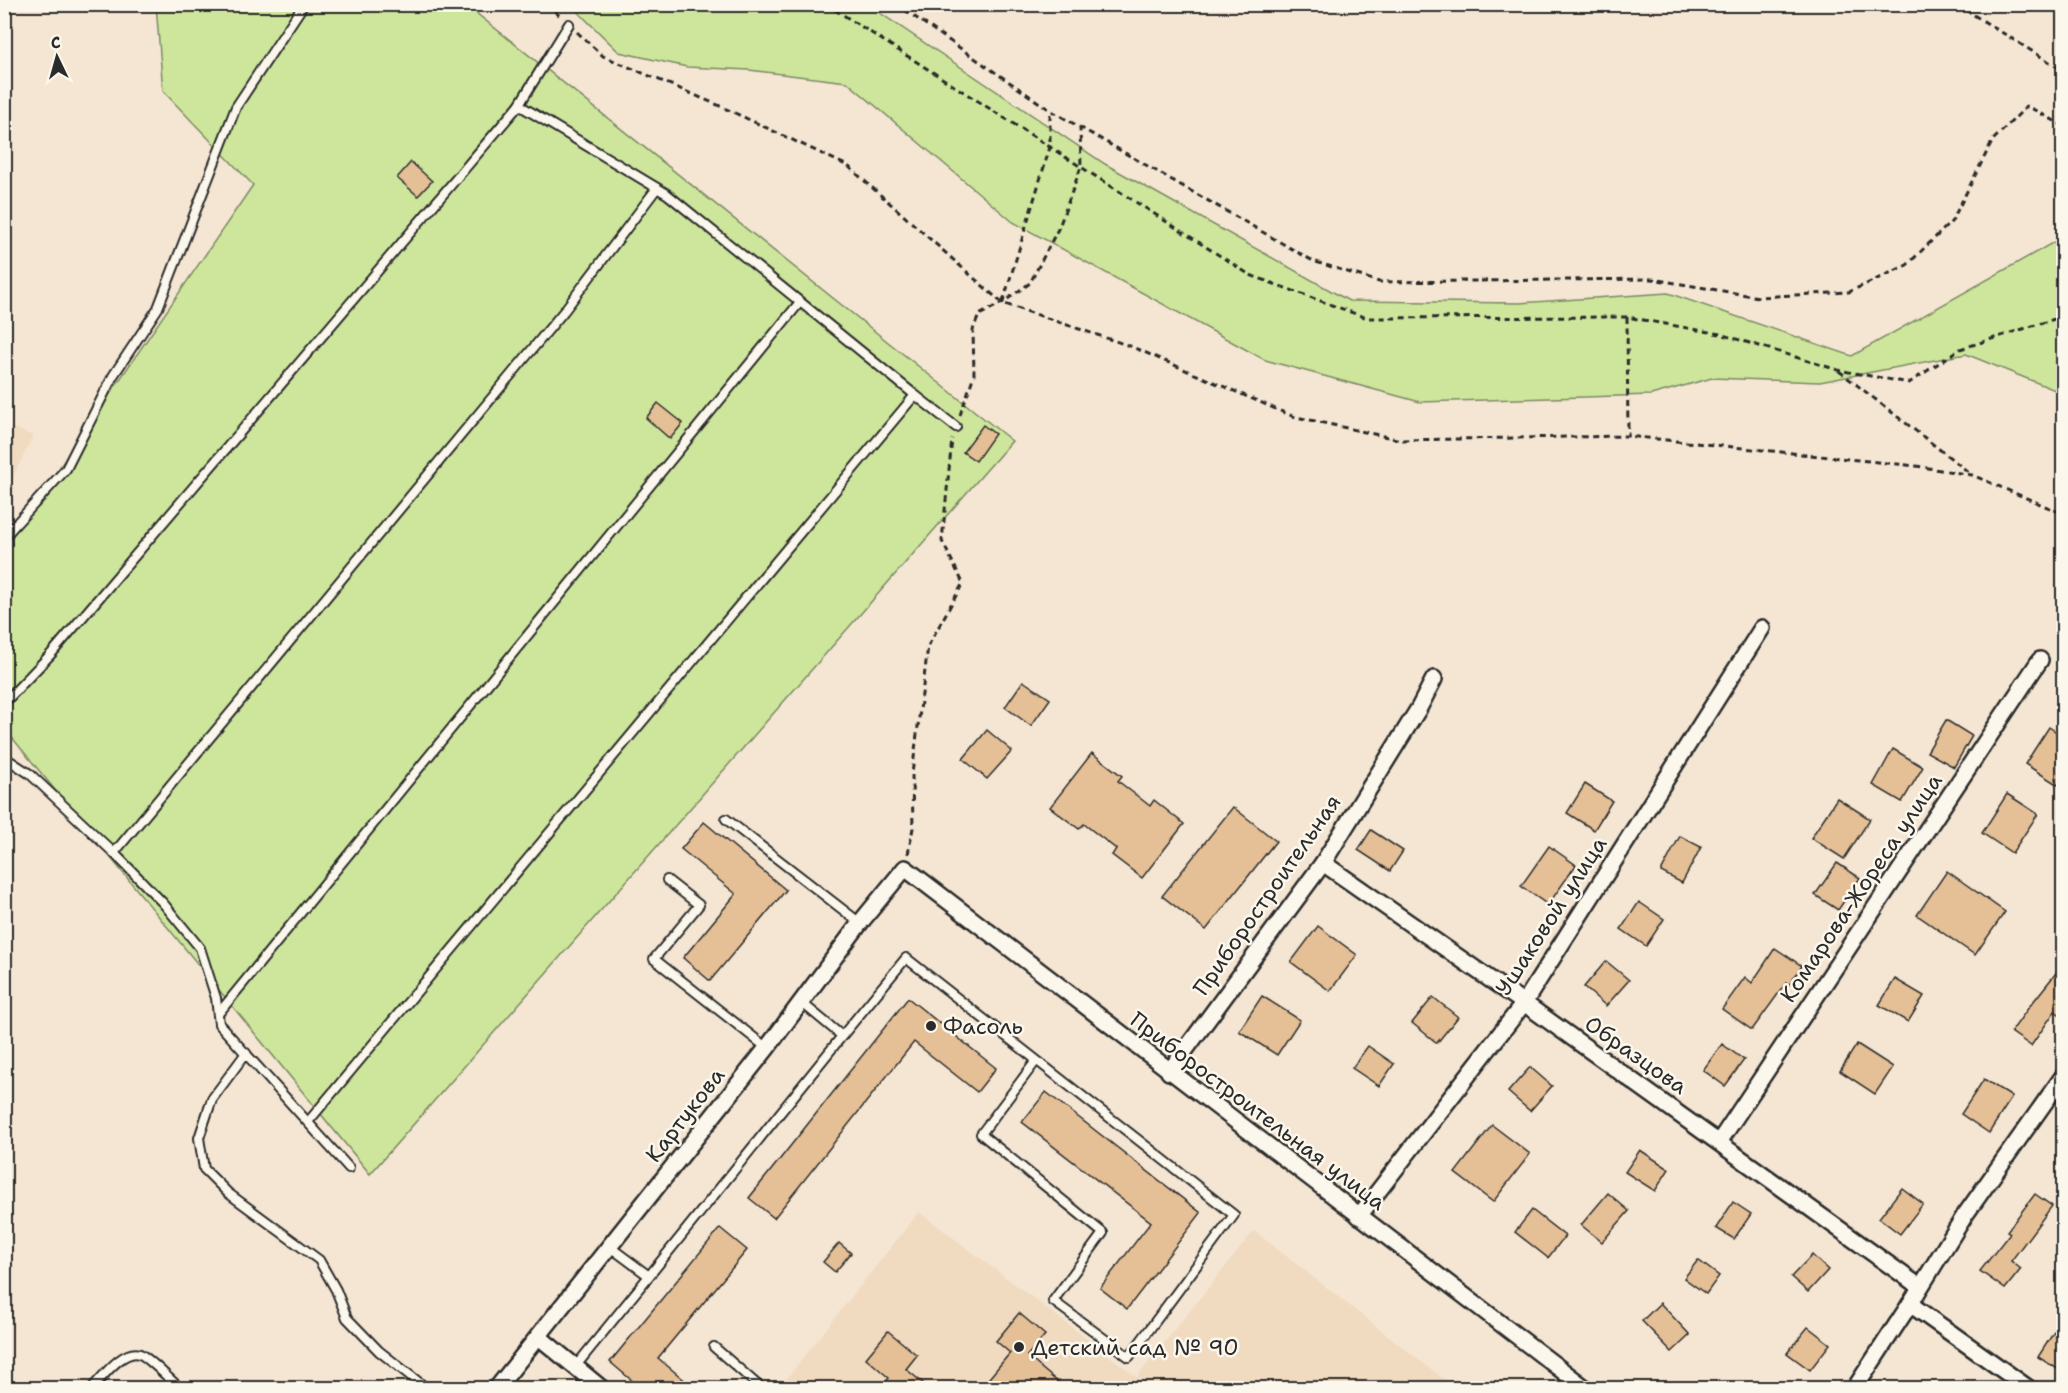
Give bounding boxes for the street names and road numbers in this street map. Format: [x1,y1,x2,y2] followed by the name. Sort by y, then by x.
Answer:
[1773,768,1949,1008] street label: Комарова-Жореса улица
[1187,789,1347,1001] street label: Приборостроительная
[1489,831,1613,1001] street label: Ушаковой улица
[1124,1005,1392,1217] street label: Приборостроительная улица
[1579,1009,1693,1101] street label: Образцова
[639,1061,731,1168] street label: Картукова

